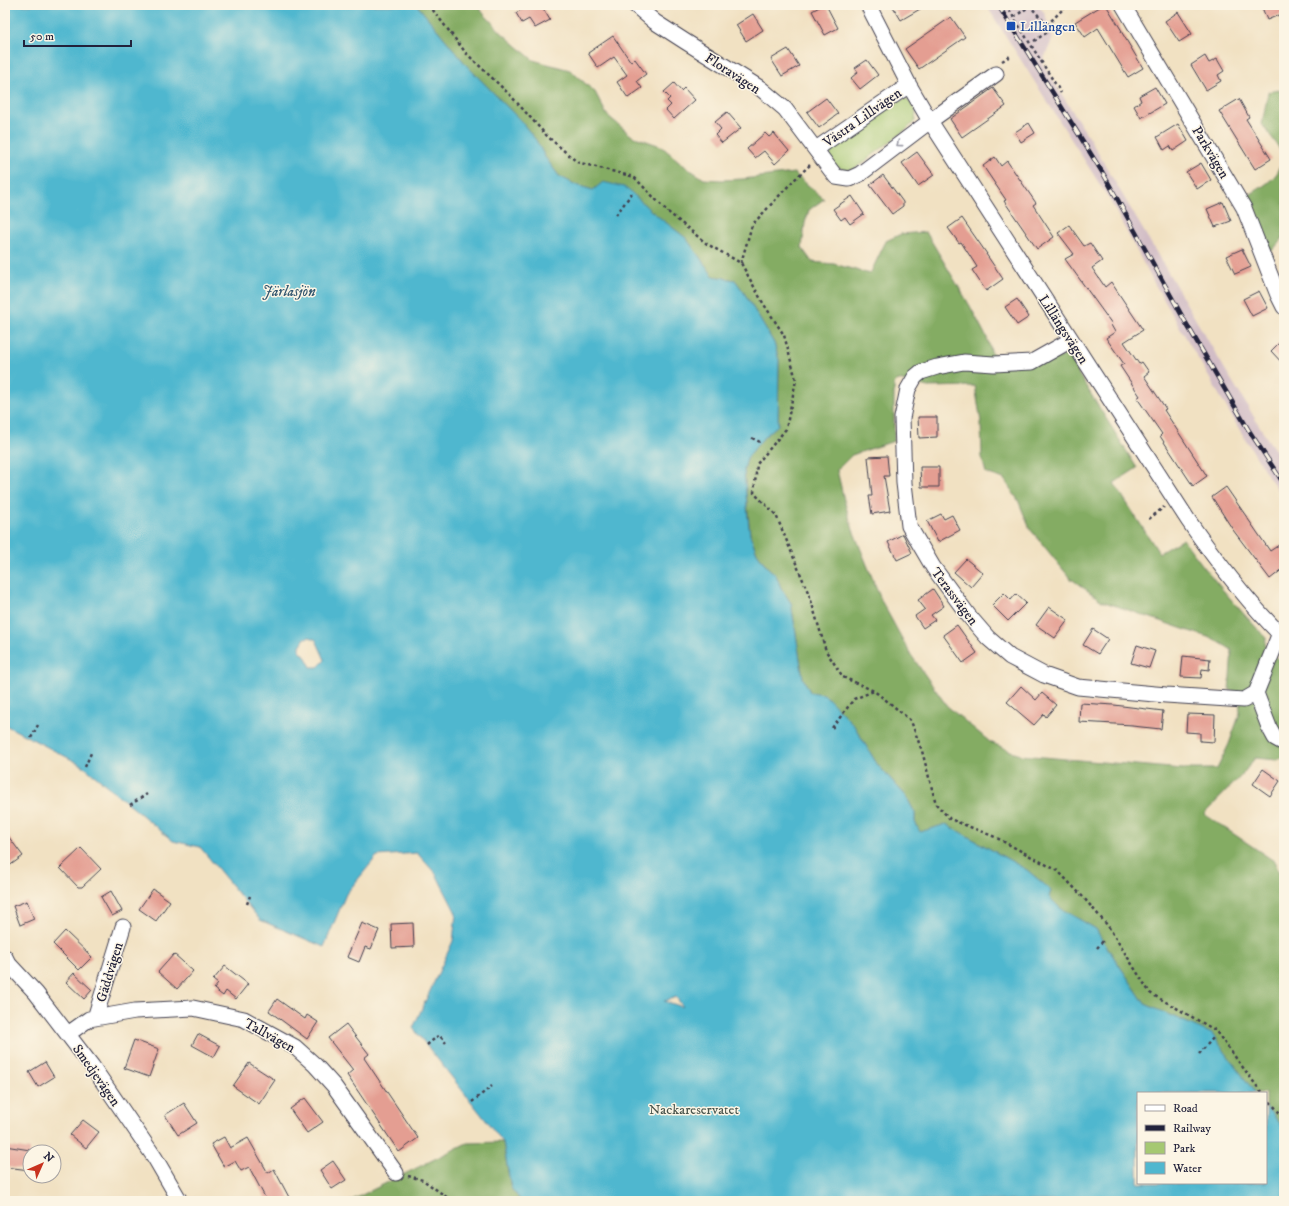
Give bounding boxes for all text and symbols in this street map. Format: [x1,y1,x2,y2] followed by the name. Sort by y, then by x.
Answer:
[1020,18,1076,36] place label: Lillängen
[1005,20,1017,32] marker: Lillängen
[24,22,131,48] scale bar
[30,29,54,44] text: 50 m
[701,49,764,99] street label: Floravägen
[819,84,906,152] street label: Västra Lillvägen
[1187,123,1233,183] street label: Parkvägen
[897,139,904,146] one-way arrow
[262,282,316,301] water label: Järlasjön
[1034,292,1093,368] street label: Lillängsvägen
[927,564,982,630] street label: Terassvägen
[92,940,128,1004] street label: Gäddvägen
[241,1015,299,1058] street label: Tallvägen
[68,1041,125,1111] street label: Smedjevägen
[1137,1092,1267,1184] legend
[649,1101,739,1119] park label: Nackareservatet
[1173,1101,1198,1116] text: Road
[1173,1121,1211,1136] text: Railway
[1173,1141,1195,1156] text: Park
[22,1144,62,1184] north arrow
[40,1149,57,1166] text: N
[1172,1161,1202,1176] text: Water

